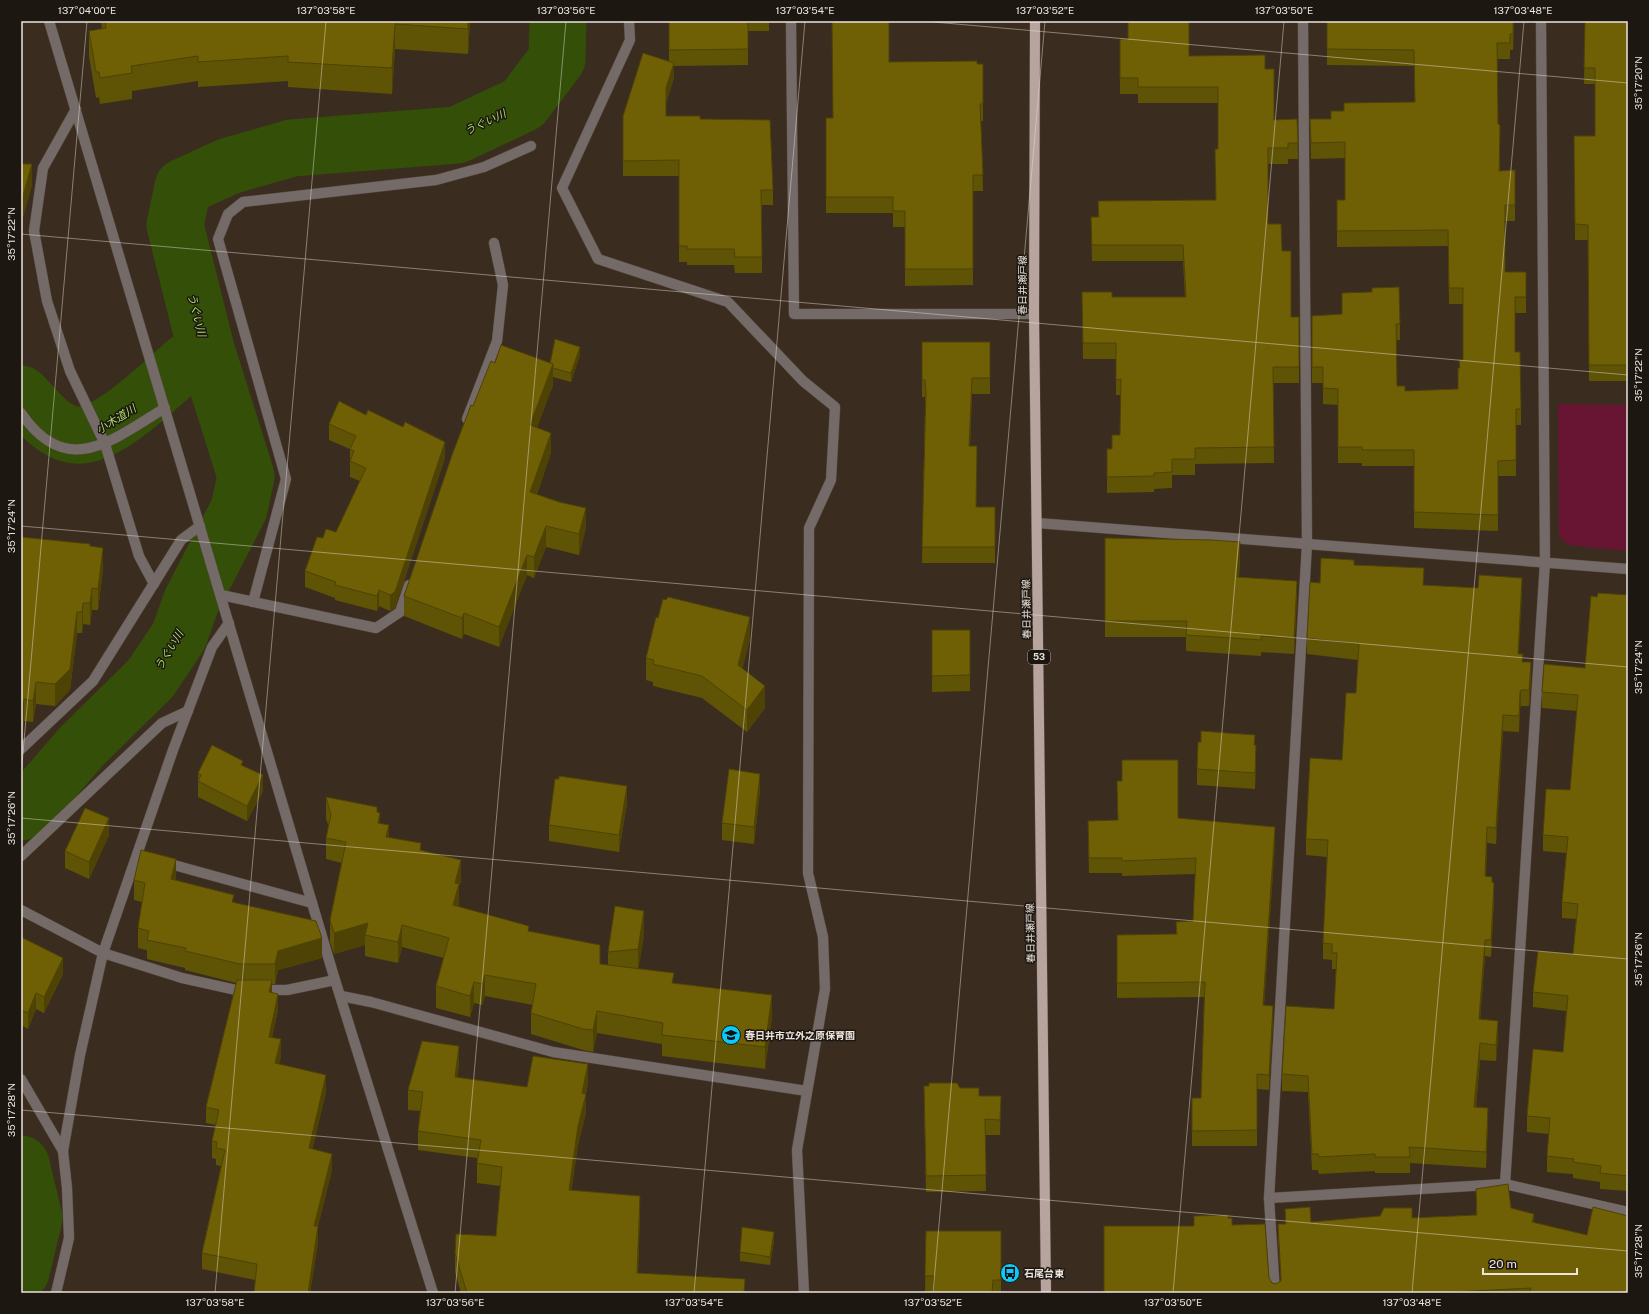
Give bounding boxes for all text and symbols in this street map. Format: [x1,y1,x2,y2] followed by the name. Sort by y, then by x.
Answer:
[58,4,116,16] text: 137°04'00"E
[297,4,356,16] text: 137°03'58"E
[537,4,595,16] text: 137°03'56"E
[776,4,834,16] text: 137°03'54"E
[1016,4,1074,16] text: 137°03'52"E
[1255,4,1313,16] text: 137°03'50"E
[1494,4,1552,16] text: 137°03'48"E
[1632,56,1644,110] text: 35°17'20"N
[463,107,508,137] water label: うぐい川
[5,207,17,261] text: 35°17'22"N
[1016,255,1028,315] street label: 春日井瀬戸線
[186,292,208,339] water label: うぐい川
[1632,348,1644,402] text: 35°17'22"N
[94,402,139,436] water label: 小木道川
[5,499,17,553] text: 35°17'24"N
[1019,579,1033,639] street label: 春日井瀬戸線
[153,627,186,672] water label: うぐい川
[1632,640,1644,694] text: 35°17'24"N
[1028,650,1050,664] road number: 53
[5,791,17,845] text: 35°17'26"N
[1023,903,1037,963] street label: 春日井瀬戸線
[1632,932,1644,986] text: 35°17'26"N
[720,1024,742,1046] school or university icon: 春日井市立外之原保育園
[745,1029,855,1041] place label: 春日井市立外之原保育園
[5,1083,17,1137] text: 35°17'28"N
[1632,1224,1644,1278] text: 35°17'28"N
[1483,1250,1577,1276] scale bar
[1489,1257,1517,1271] text: 20 m
[999,1262,1021,1284] bus stop icon: 石尾台東
[1024,1267,1065,1279] place label: 石尾台東
[186,1296,245,1308] text: 137°03'58"E
[426,1296,484,1308] text: 137°03'56"E
[665,1296,723,1308] text: 137°03'54"E
[904,1296,962,1308] text: 137°03'52"E
[1144,1296,1202,1308] text: 137°03'50"E
[1383,1296,1441,1308] text: 137°03'48"E

